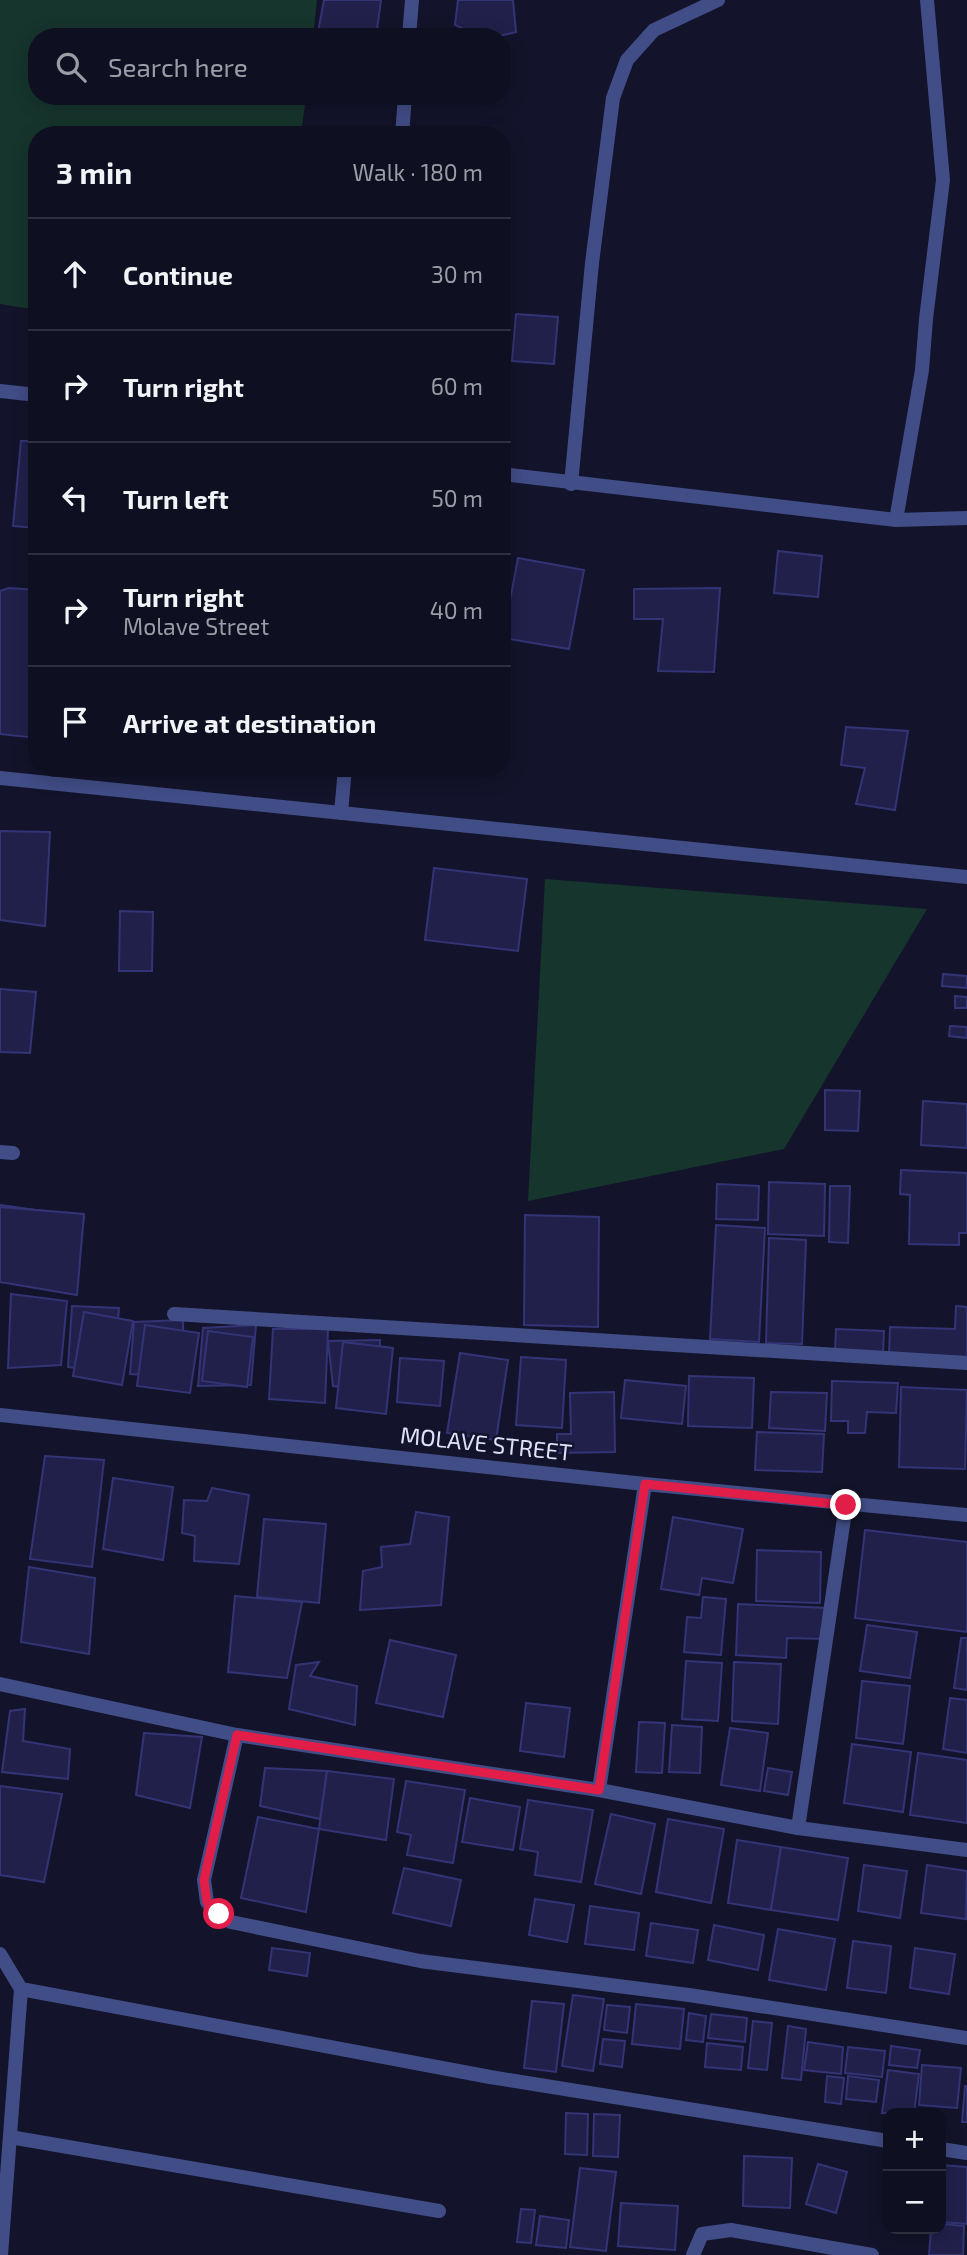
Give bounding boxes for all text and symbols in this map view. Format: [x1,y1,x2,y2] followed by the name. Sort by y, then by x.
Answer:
[28,28,511,105] search box
[52,48,90,86] icon: search
[108,51,248,82] text: Search here
[56,154,132,190] text: 3 min
[353,158,483,186] text: Walk · 180 m
[56,255,94,293] icon: ahead
[123,259,233,290] text: Continue
[431,260,483,288] text: 30 m
[56,367,94,405] icon: right
[123,371,244,402] text: Turn right
[431,372,483,400] text: 60 m
[56,479,94,517] icon: left
[123,483,229,514] text: Turn left
[432,484,483,512] text: 50 m
[123,581,244,612] text: Turn right
[56,591,94,629] icon: right
[430,596,483,624] text: 40 m
[123,612,269,640] text: Molave Street
[56,703,94,741] icon: arrive
[123,707,376,738] text: Arrive at destination
[399,1420,573,1466] street label: MOLAVE STREET
[830,1489,861,1520] route end
[203,1898,234,1929] route start
[883,2108,946,2234] map controls
[883,2108,946,2171] button: +
[883,2171,946,2234] button: −

